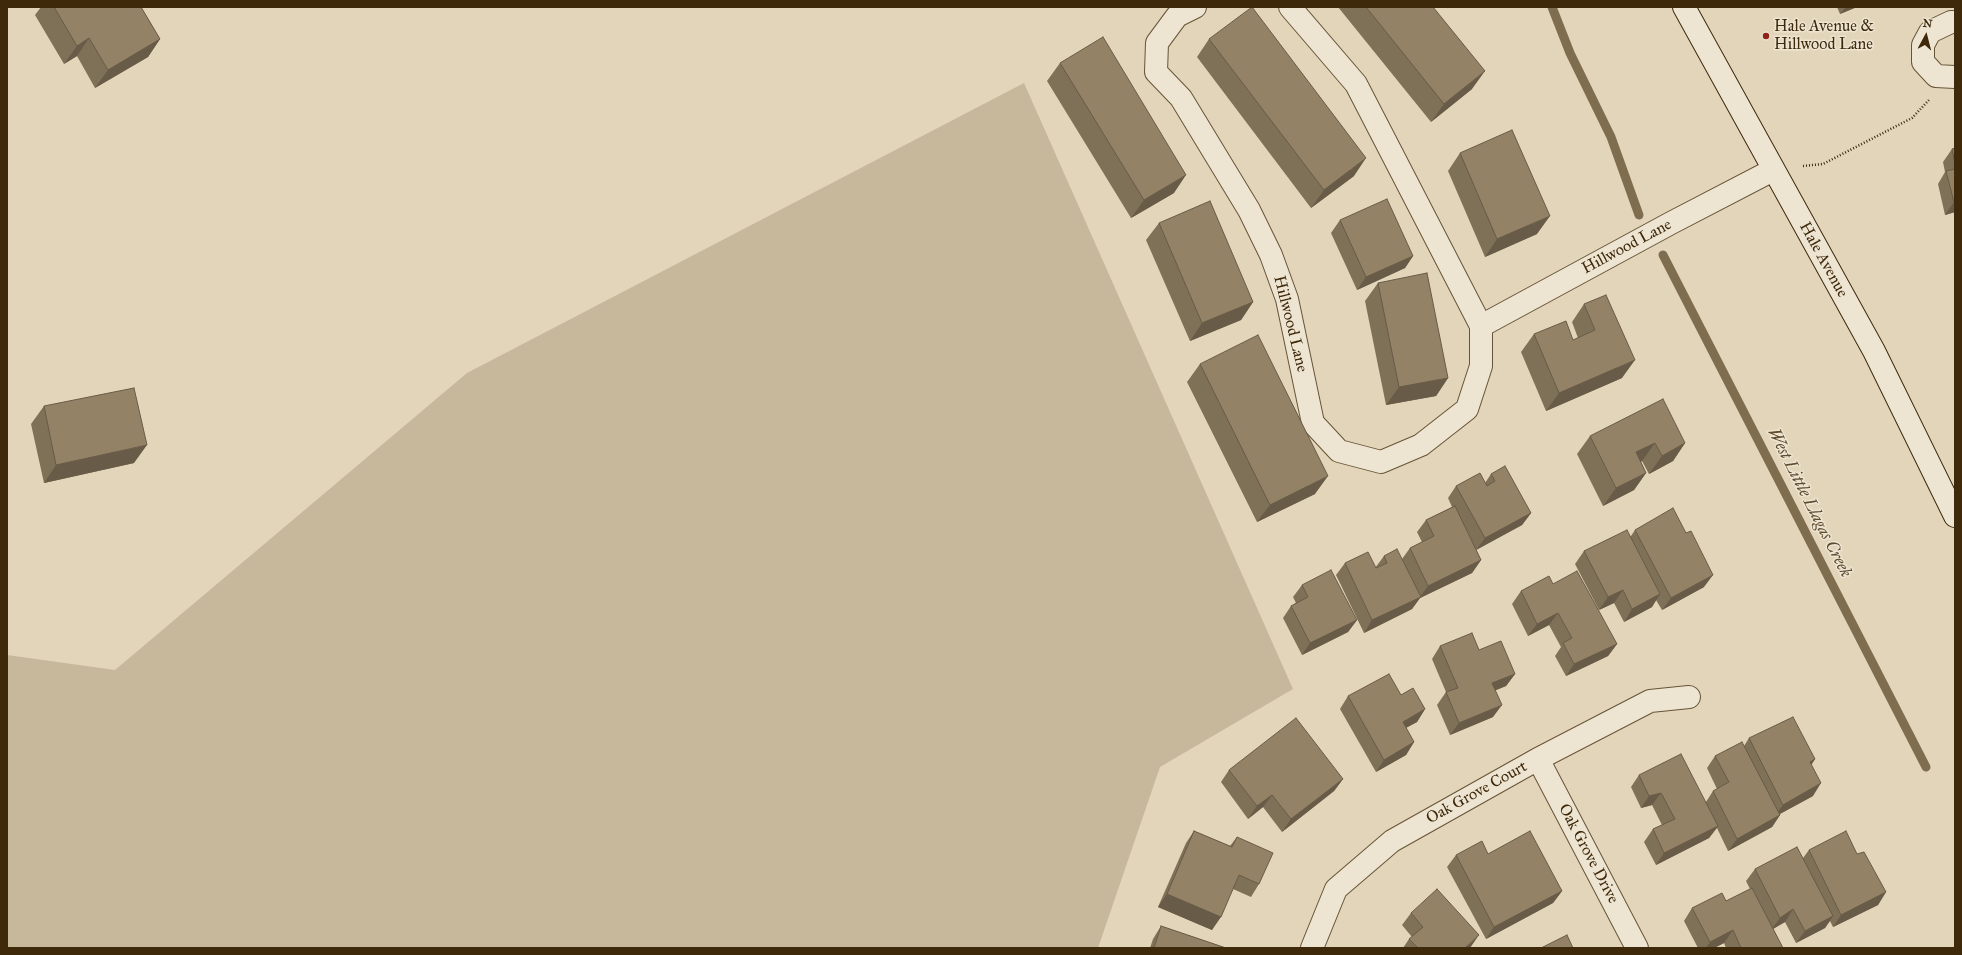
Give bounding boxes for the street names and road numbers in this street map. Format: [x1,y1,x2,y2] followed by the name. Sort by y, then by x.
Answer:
[1579,215,1675,279] street label: Hillwood Lane
[1794,219,1852,301] street label: Hale Avenue
[1269,274,1311,374] street label: Hillwood Lane
[1423,757,1531,829] street label: Oak Grove Court
[1554,801,1622,907] street label: Oak Grove Drive

